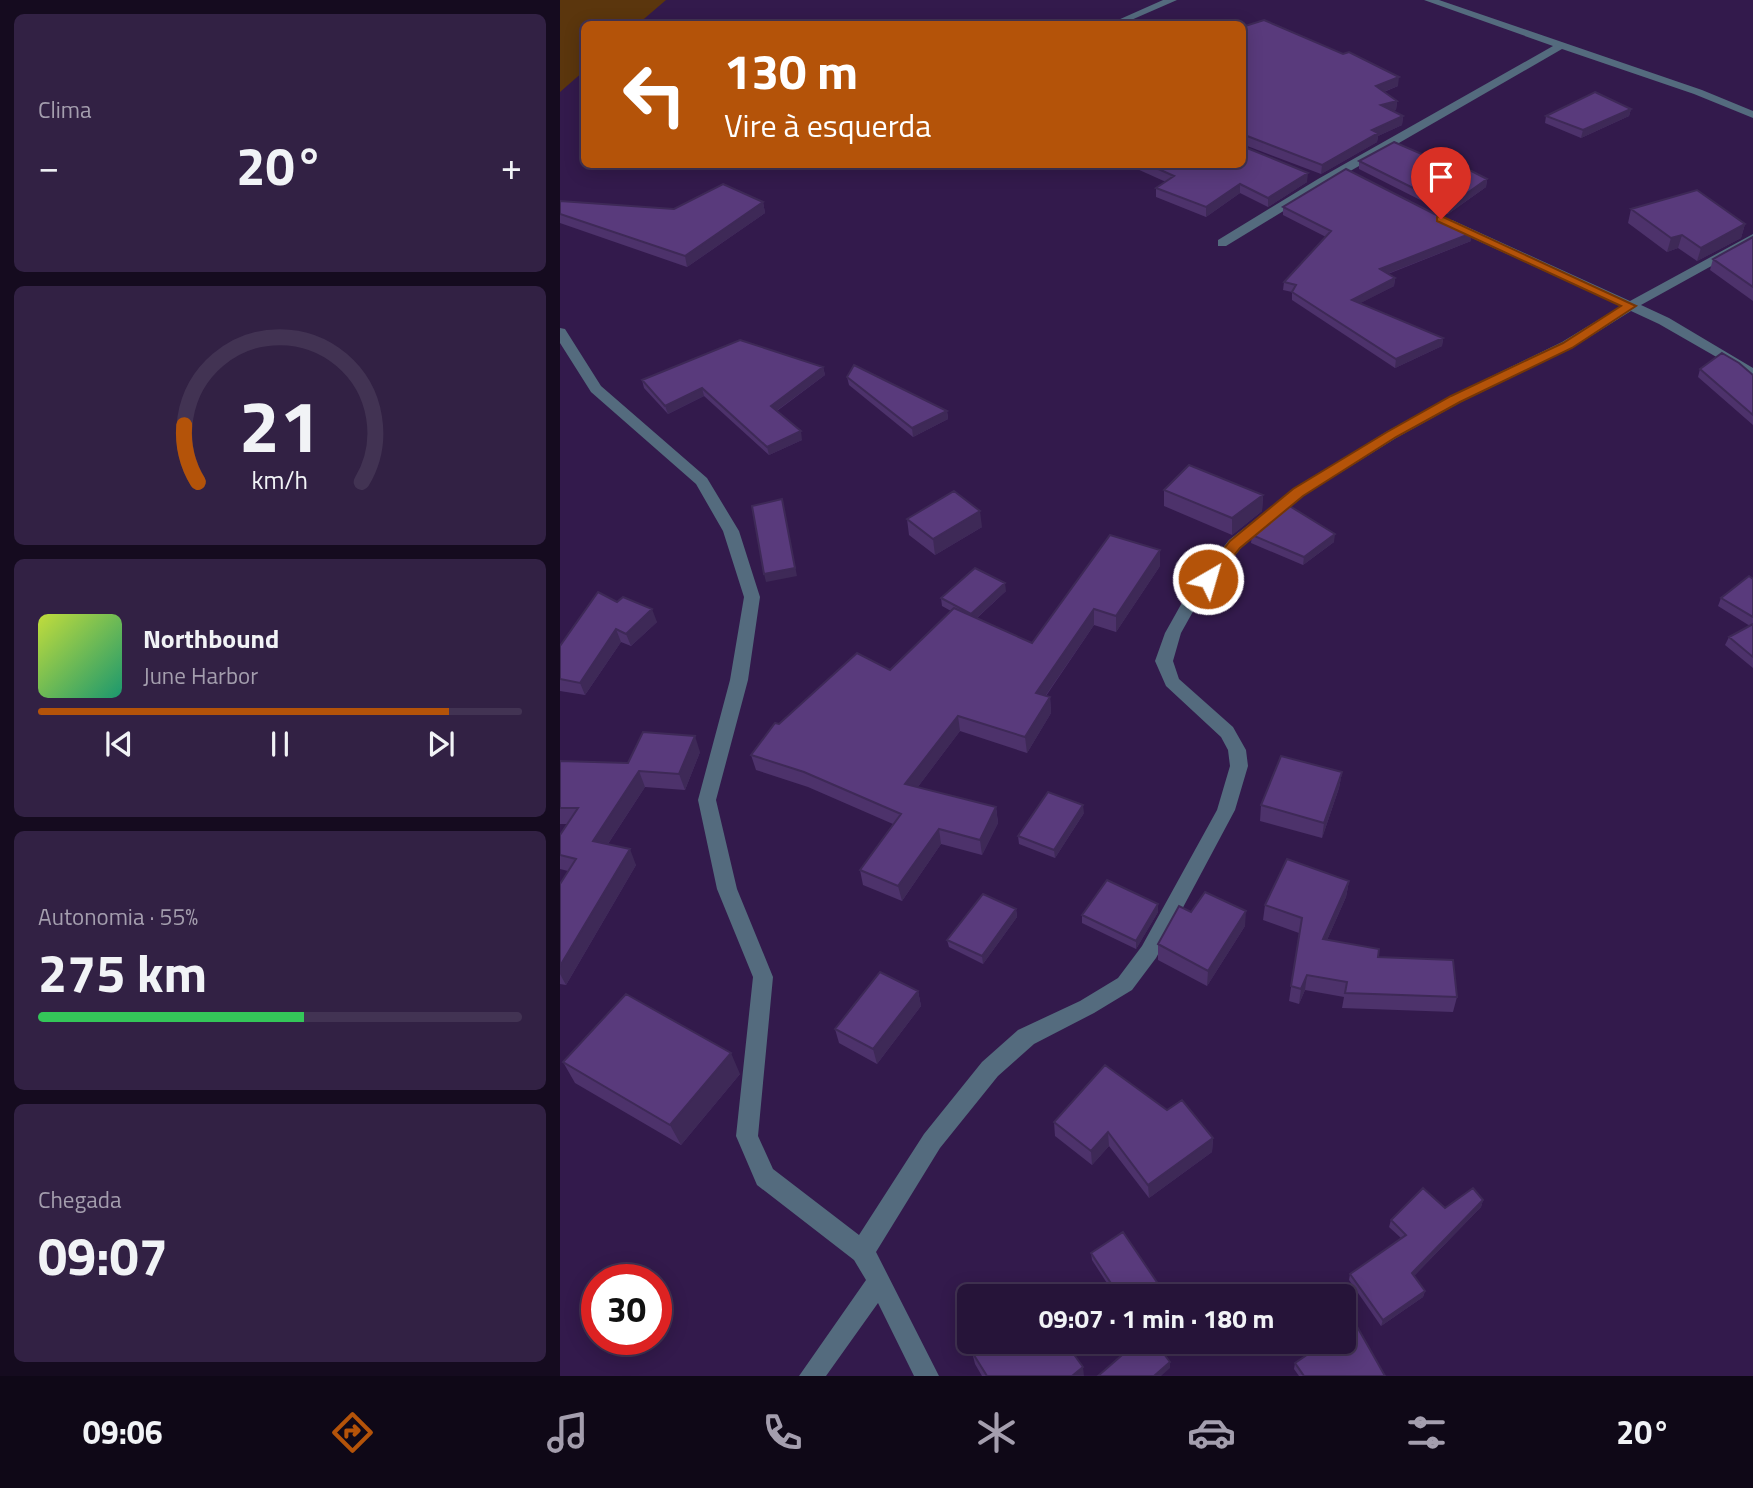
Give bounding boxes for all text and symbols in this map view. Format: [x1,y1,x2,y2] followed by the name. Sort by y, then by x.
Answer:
[724,33,858,108] text: 130 m
[609,49,700,140] icon: left
[38,92,92,127] text: Clima
[724,101,931,149] text: Vire à esquerda
[236,126,324,205] text: 20°
[38,137,59,195] text: −
[501,137,522,195] text: +
[1411,147,1471,219] pin
[1422,158,1460,196] icon: arrive
[239,370,321,480] text: 21
[252,460,308,498] text: km/h
[1171,542,1245,616] position arrow
[143,619,279,658] text: Northbound
[143,658,258,693] text: June Harbor
[100,725,138,763] icon: previous
[261,725,299,763] icon: pause
[422,725,460,763] icon: next
[38,899,198,934] text: Autonomia · 55%
[38,933,207,1012] text: 275 km
[38,1182,122,1217] text: Chegada
[38,1216,168,1295] text: 09:07
[581,1264,672,1355] speed limit sign: 30
[1039,1299,1274,1338] text: 09:07 · 1 min · 180 m
[83,1408,163,1456] text: 09:06
[328,1408,377,1457] icon: directions
[543,1408,592,1457] icon: music
[758,1408,807,1457] icon: phone
[972,1408,1021,1457] icon: climate
[1187,1408,1236,1457] icon: car
[1402,1408,1451,1457] icon: filters
[1616,1408,1670,1456] text: 20°

